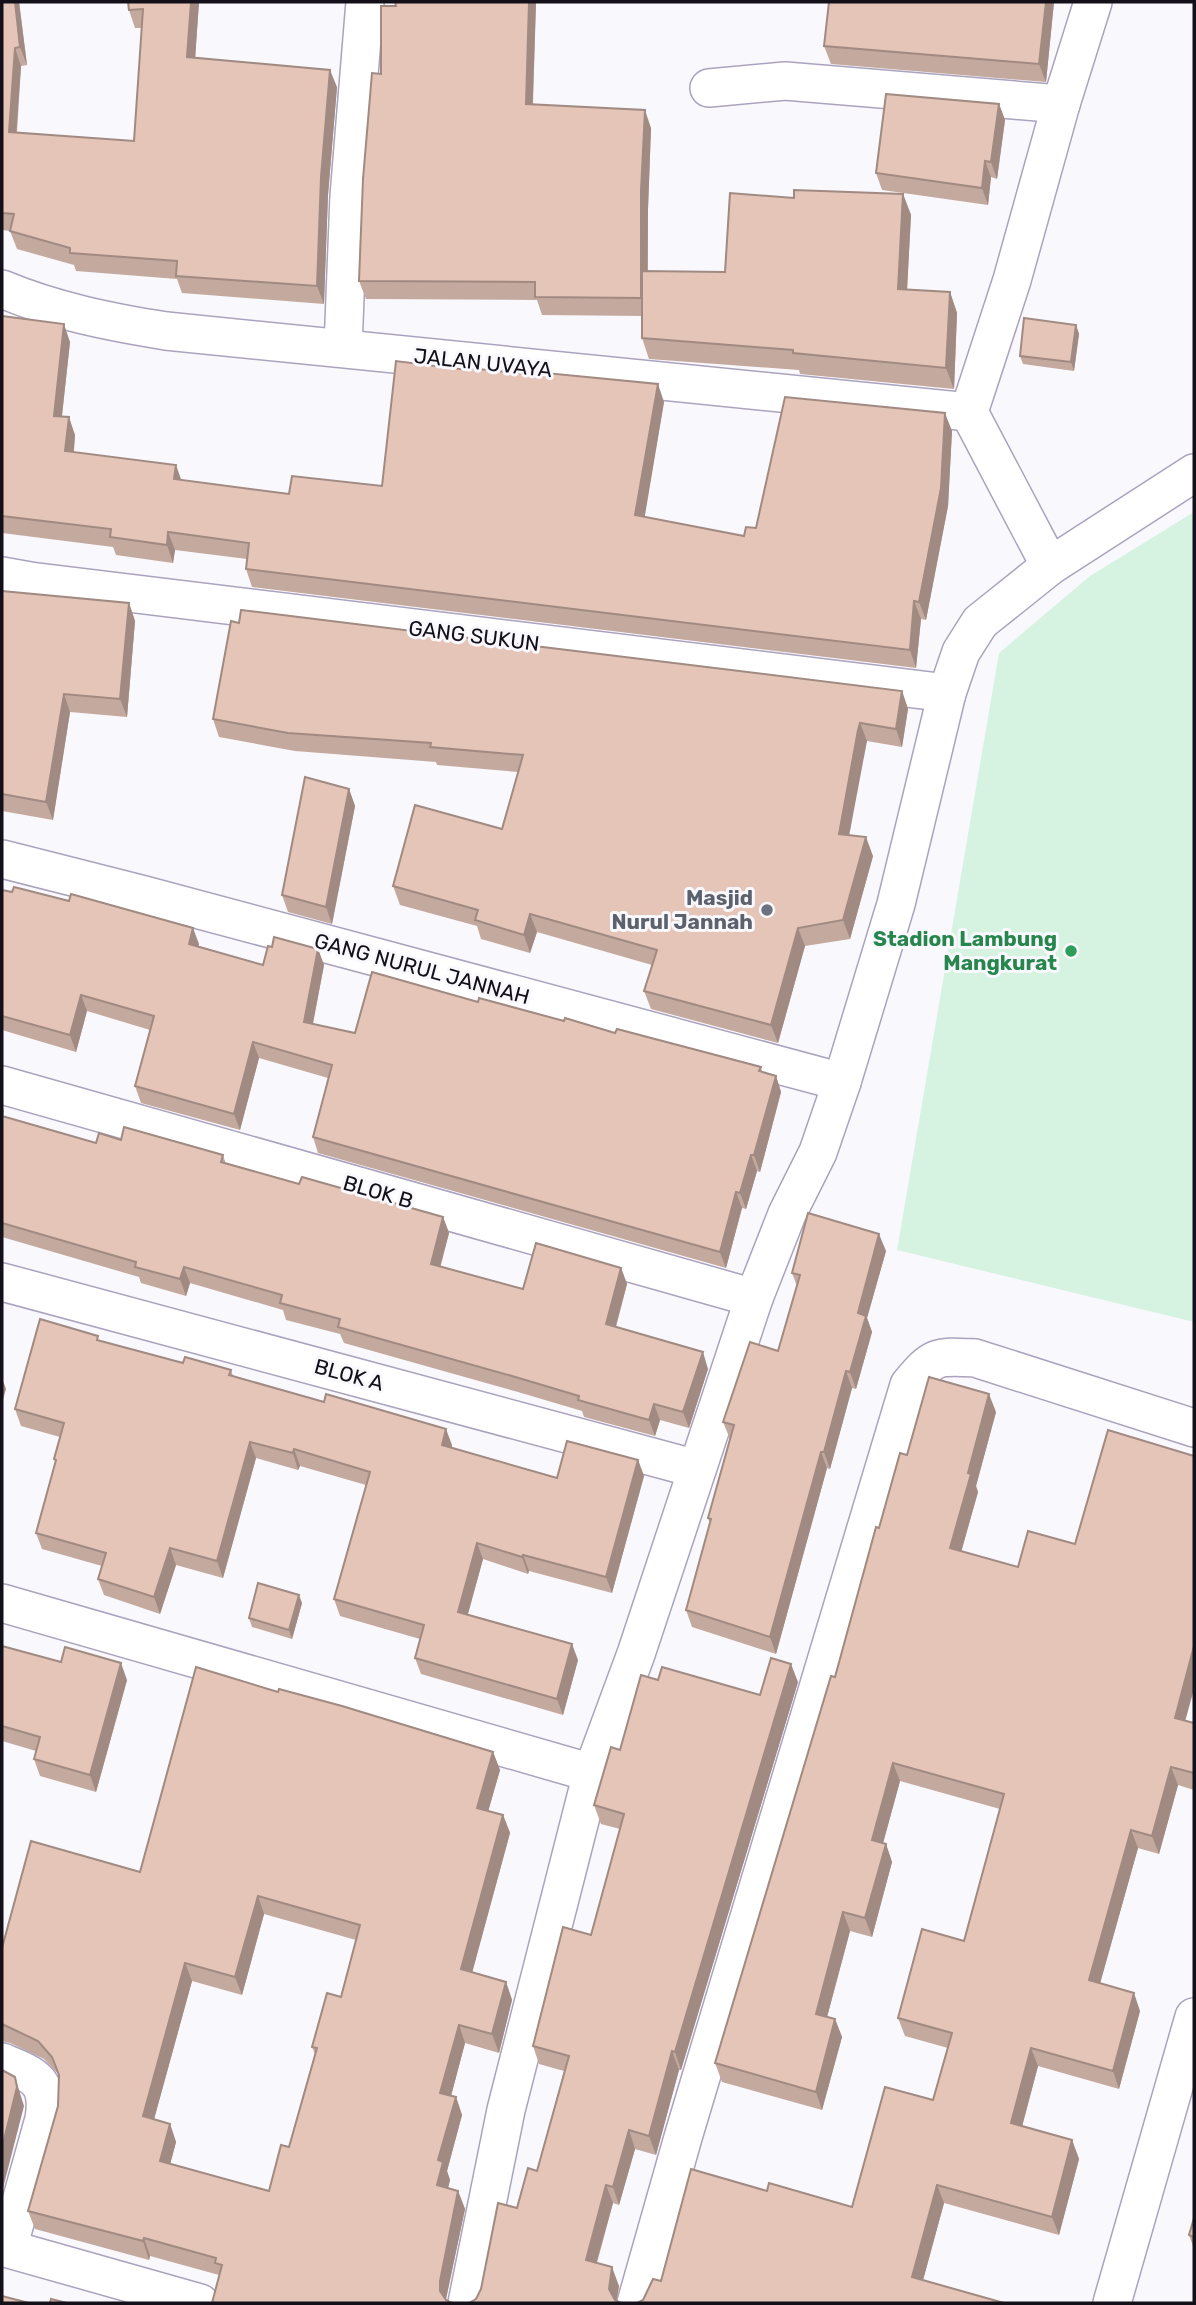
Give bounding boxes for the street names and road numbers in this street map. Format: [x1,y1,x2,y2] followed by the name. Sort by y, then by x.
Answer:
[413,343,553,382] street label: JALAN UVAYA
[407,615,541,656] street label: GANG SUKUN
[312,928,532,1009] street label: GANG NURUL JANNAH
[340,1170,416,1213] street label: BLOK B
[312,1353,387,1396] street label: BLOK A

